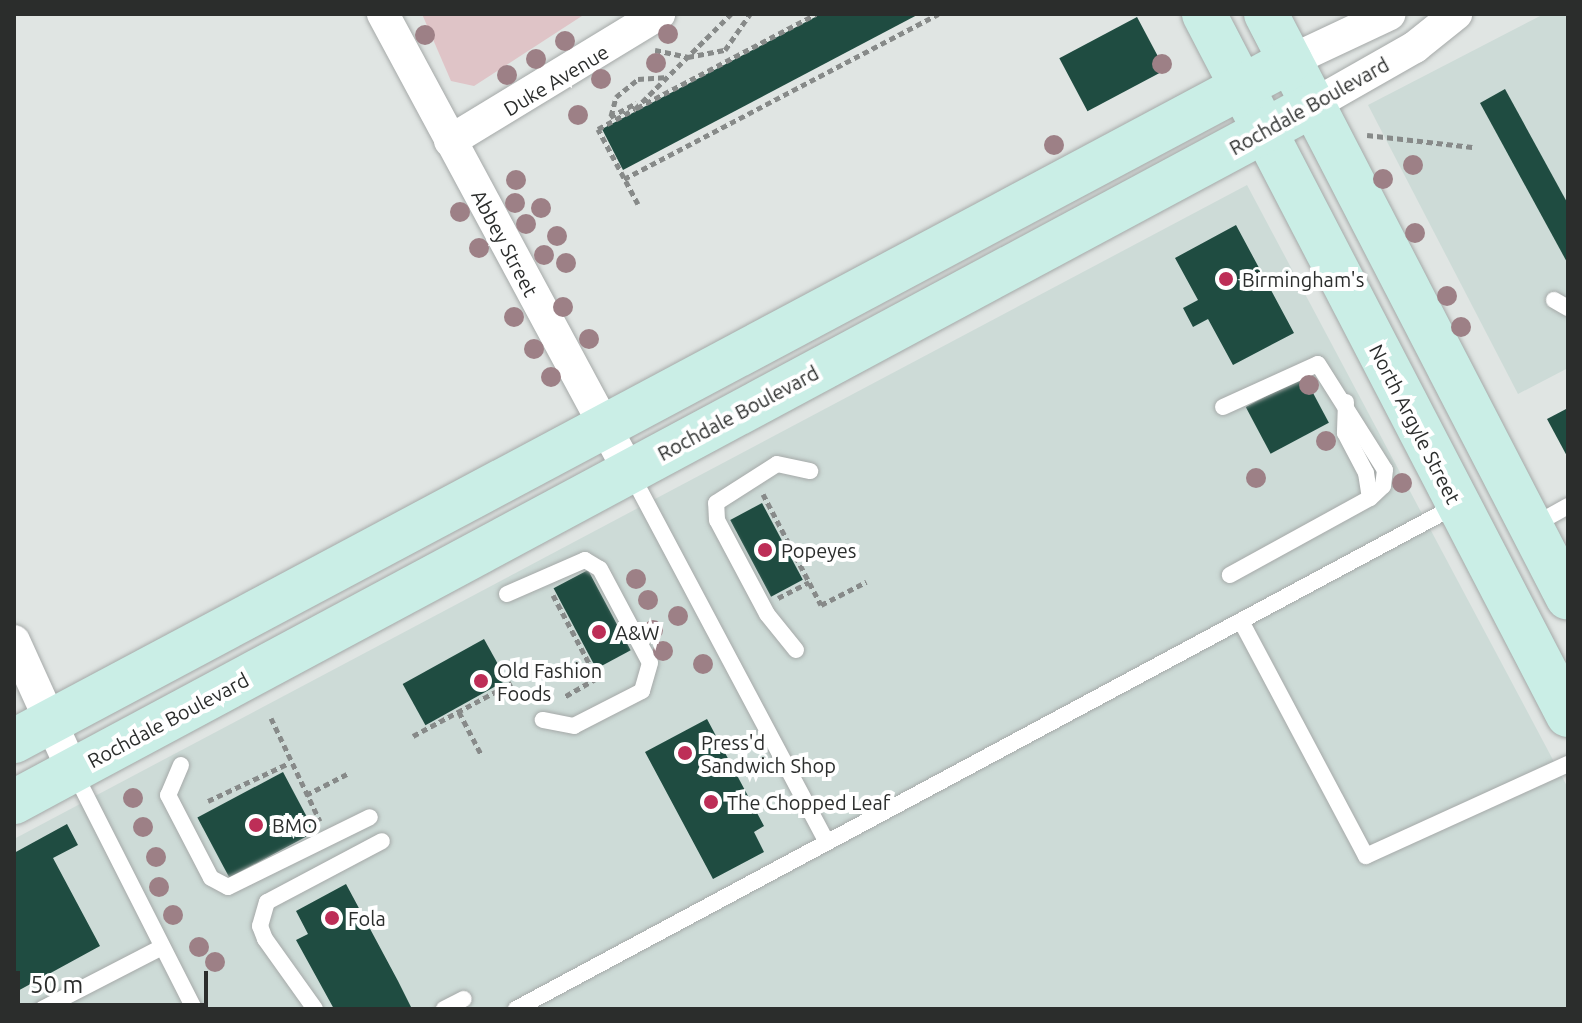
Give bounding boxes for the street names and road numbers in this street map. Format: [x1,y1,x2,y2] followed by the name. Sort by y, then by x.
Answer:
[499,39,613,121] street label: Duke Avenue
[1225,52,1393,160] street label: Rochdale Boulevard
[467,185,543,301] street label: Abbey Street
[1364,340,1466,508] street label: North Argyle Street
[653,360,823,466] street label: Rochdale Boulevard
[83,667,253,773] street label: Rochdale Boulevard

